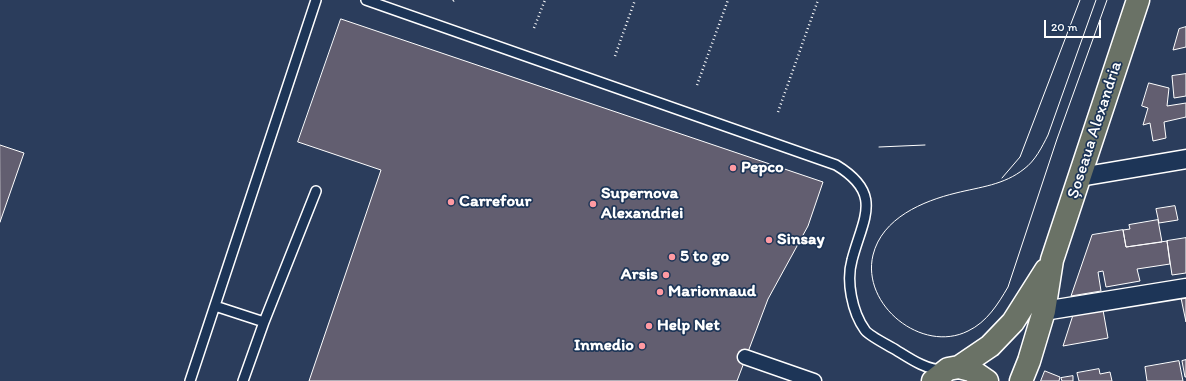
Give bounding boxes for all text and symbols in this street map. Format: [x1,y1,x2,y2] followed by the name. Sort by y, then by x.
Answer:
[1046,12,1103,38] scale bar
[1051,20,1078,34] text: 20 m
[1063,59,1127,201] street label: Șoseaua Alexandria
[741,158,784,178] place label: Pepco
[728,163,738,173] marker: Pepco
[601,184,683,224] place label: Supernova Alexandriei
[459,192,531,212] place label: Carrefour
[446,197,456,207] marker: Carrefour
[588,199,598,209] marker: Supernova Alexandriei
[777,230,824,250] place label: Sinsay
[764,235,774,245] marker: Sinsay
[680,247,729,267] place label: 5 to go
[667,252,677,262] marker: 5 to go
[621,265,658,285] place label: Arsis
[661,270,671,280] marker: Arsis
[668,282,756,302] place label: Marionnaud
[655,287,665,297] marker: Marionnaud
[657,316,720,336] place label: Help Net
[644,321,654,331] marker: Help Net
[574,336,634,356] place label: Inmedio
[637,341,647,351] marker: Inmedio

